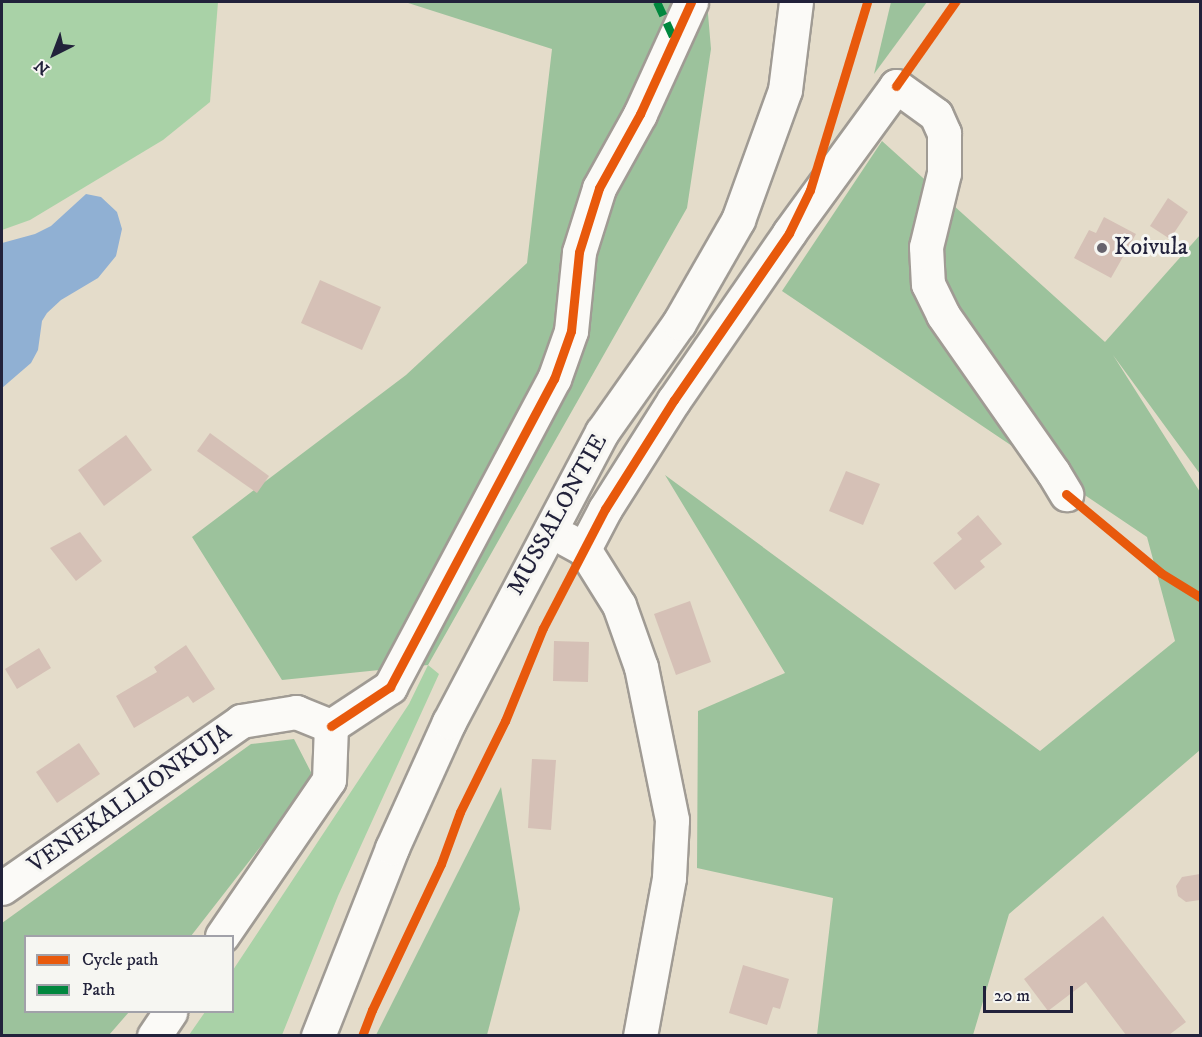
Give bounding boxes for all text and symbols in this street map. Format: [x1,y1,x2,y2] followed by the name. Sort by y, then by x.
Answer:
[24,24,84,84] north arrow
[30,56,54,79] text: N
[1114,234,1188,262] place label: Koivula
[1095,241,1109,255] marker: Koivula
[502,429,614,601] street label: MUSSALONTIE
[23,718,237,880] street label: VENEKALLIONKUJA
[24,935,234,1013] legend
[82,949,159,971] text: Cycle path
[986,974,1076,1012] scale bar
[82,979,115,1001] text: Path
[994,985,1030,1007] text: 20 m

